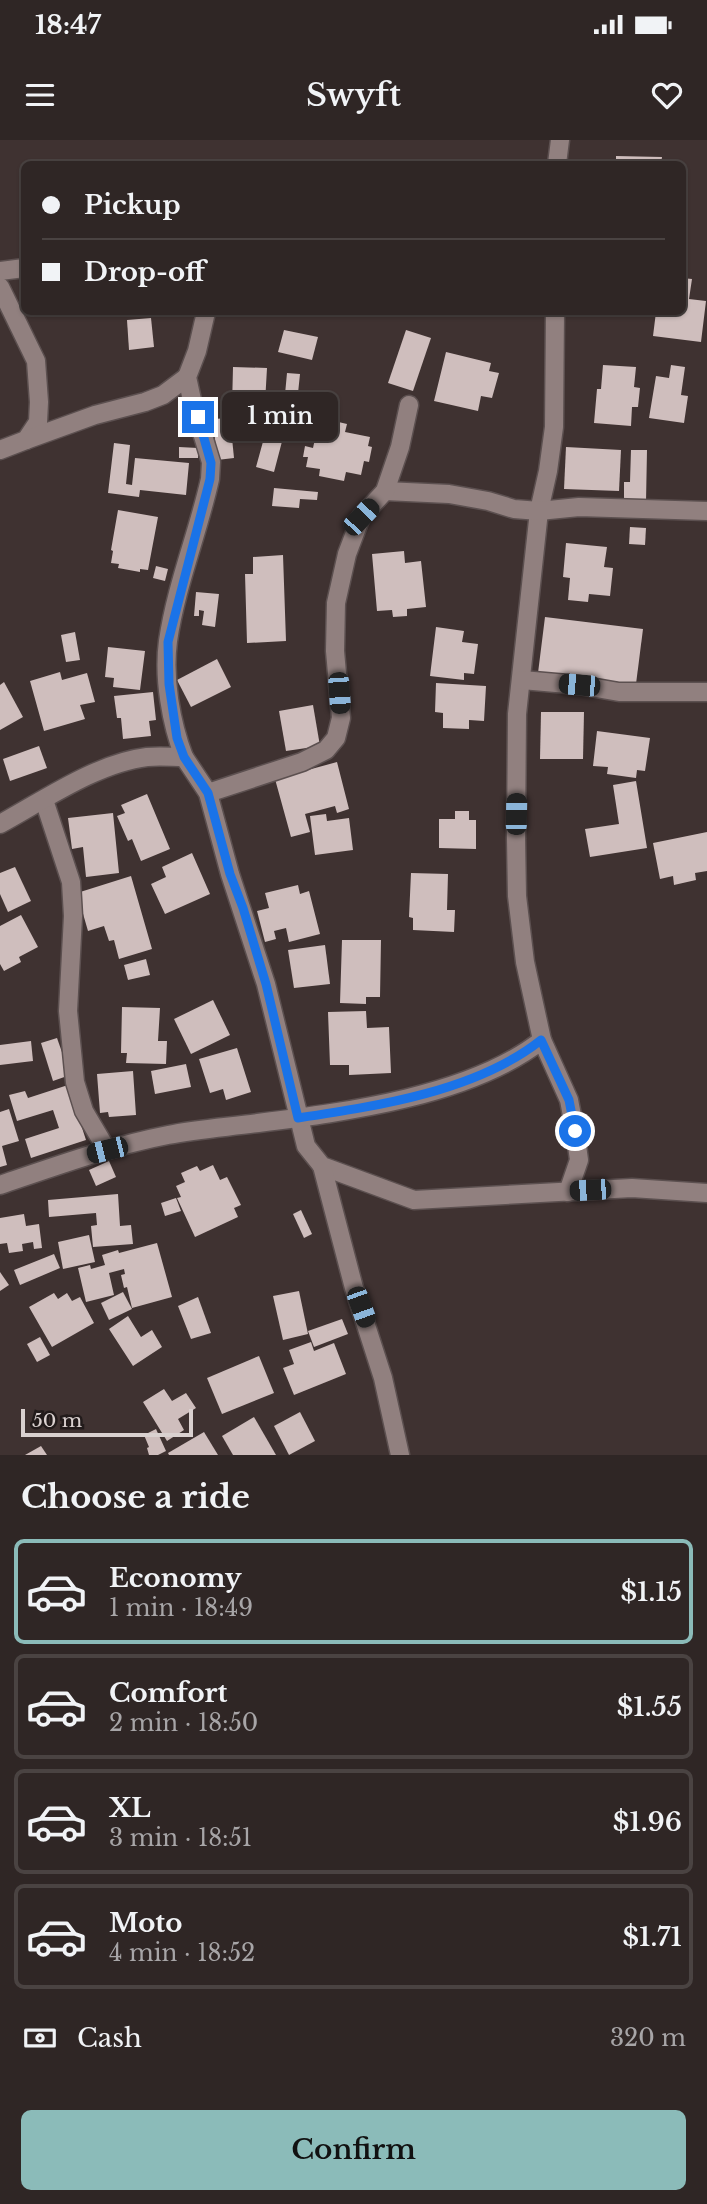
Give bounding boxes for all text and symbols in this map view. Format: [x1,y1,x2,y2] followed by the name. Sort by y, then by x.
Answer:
[35,9,101,41] text: 18:47
[306,75,401,115] text: Swyft
[21,76,59,114] icon: menu
[648,76,686,114] icon: heart
[84,189,181,221] text: Pickup
[84,256,205,288] text: Drop-off
[222,392,338,442] callout: 1 min
[182,401,214,433] route end
[247,402,313,430] text: 1 min
[339,494,384,540] car
[328,671,351,715] car
[558,673,601,697] car
[506,793,527,835] car
[559,1115,591,1147] route start
[85,1135,130,1165] car
[569,1178,612,1202] car
[344,1284,379,1330] car
[21,1406,192,1438] scale bar
[32,1409,82,1432] text: 50 m
[21,1477,250,1517] text: Choose a ride
[25,1560,88,1623] icon: car
[109,1562,242,1594] text: Economy
[621,1576,682,1608] text: $1.15
[109,1594,253,1622] text: 1 min · 18:49
[25,1675,88,1738] icon: car
[109,1677,227,1709] text: Comfort
[617,1691,682,1723] text: $1.55
[109,1709,258,1737] text: 2 min · 18:50
[25,1790,88,1853] icon: car
[109,1792,151,1824] text: XL
[613,1806,682,1838] text: $1.96
[109,1824,252,1852] text: 3 min · 18:51
[25,1905,88,1968] icon: car
[109,1907,182,1939] text: Moto
[622,1921,682,1953] text: $1.71
[109,1939,255,1967] text: 4 min · 18:52
[21,2019,59,2057] icon: cash
[77,2022,142,2054] text: Cash
[610,2024,686,2052] text: 320 m
[21,2110,686,2190] button: Confirm

